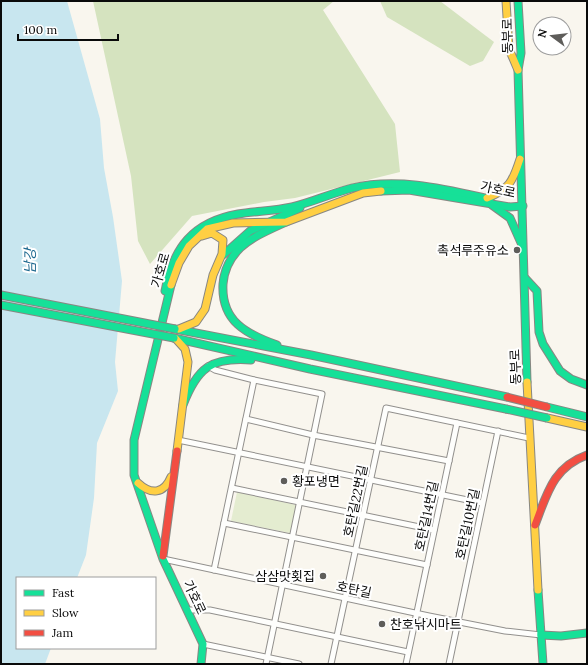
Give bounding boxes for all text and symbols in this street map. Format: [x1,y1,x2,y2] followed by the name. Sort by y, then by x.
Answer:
[18,16,118,42] scale bar
[532,16,572,56] north arrow
[499,18,516,54] street label: 동부로
[24,22,57,37] text: 100 m
[534,27,550,39] text: N
[479,177,517,202] street label: 가호로
[437,242,509,259] place label: 촉석루주유소
[512,245,522,255] marker: 촉석루주유소
[21,246,39,274] water label: 남강
[147,251,174,290] street label: 가호로
[506,349,525,385] street label: 동부로
[340,463,371,539] street label: 호탄길22번길
[292,473,340,490] place label: 황포냉면
[279,476,289,486] marker: 황포냉면
[411,479,442,553] street label: 호탄길14번길
[452,487,483,561] street label: 호탄길10번길
[255,568,315,585] place label: 삼삼맛횟집
[318,571,328,581] marker: 삼삼맛횟집
[16,577,156,649] legend
[179,577,210,617] street label: 가호로
[335,577,373,602] street label: 호탄길
[52,585,75,600] text: Fast
[52,605,79,620] text: Slow
[390,616,462,633] place label: 찬호낚시마트
[377,619,387,629] marker: 찬호낚시마트
[51,625,73,640] text: Jam

